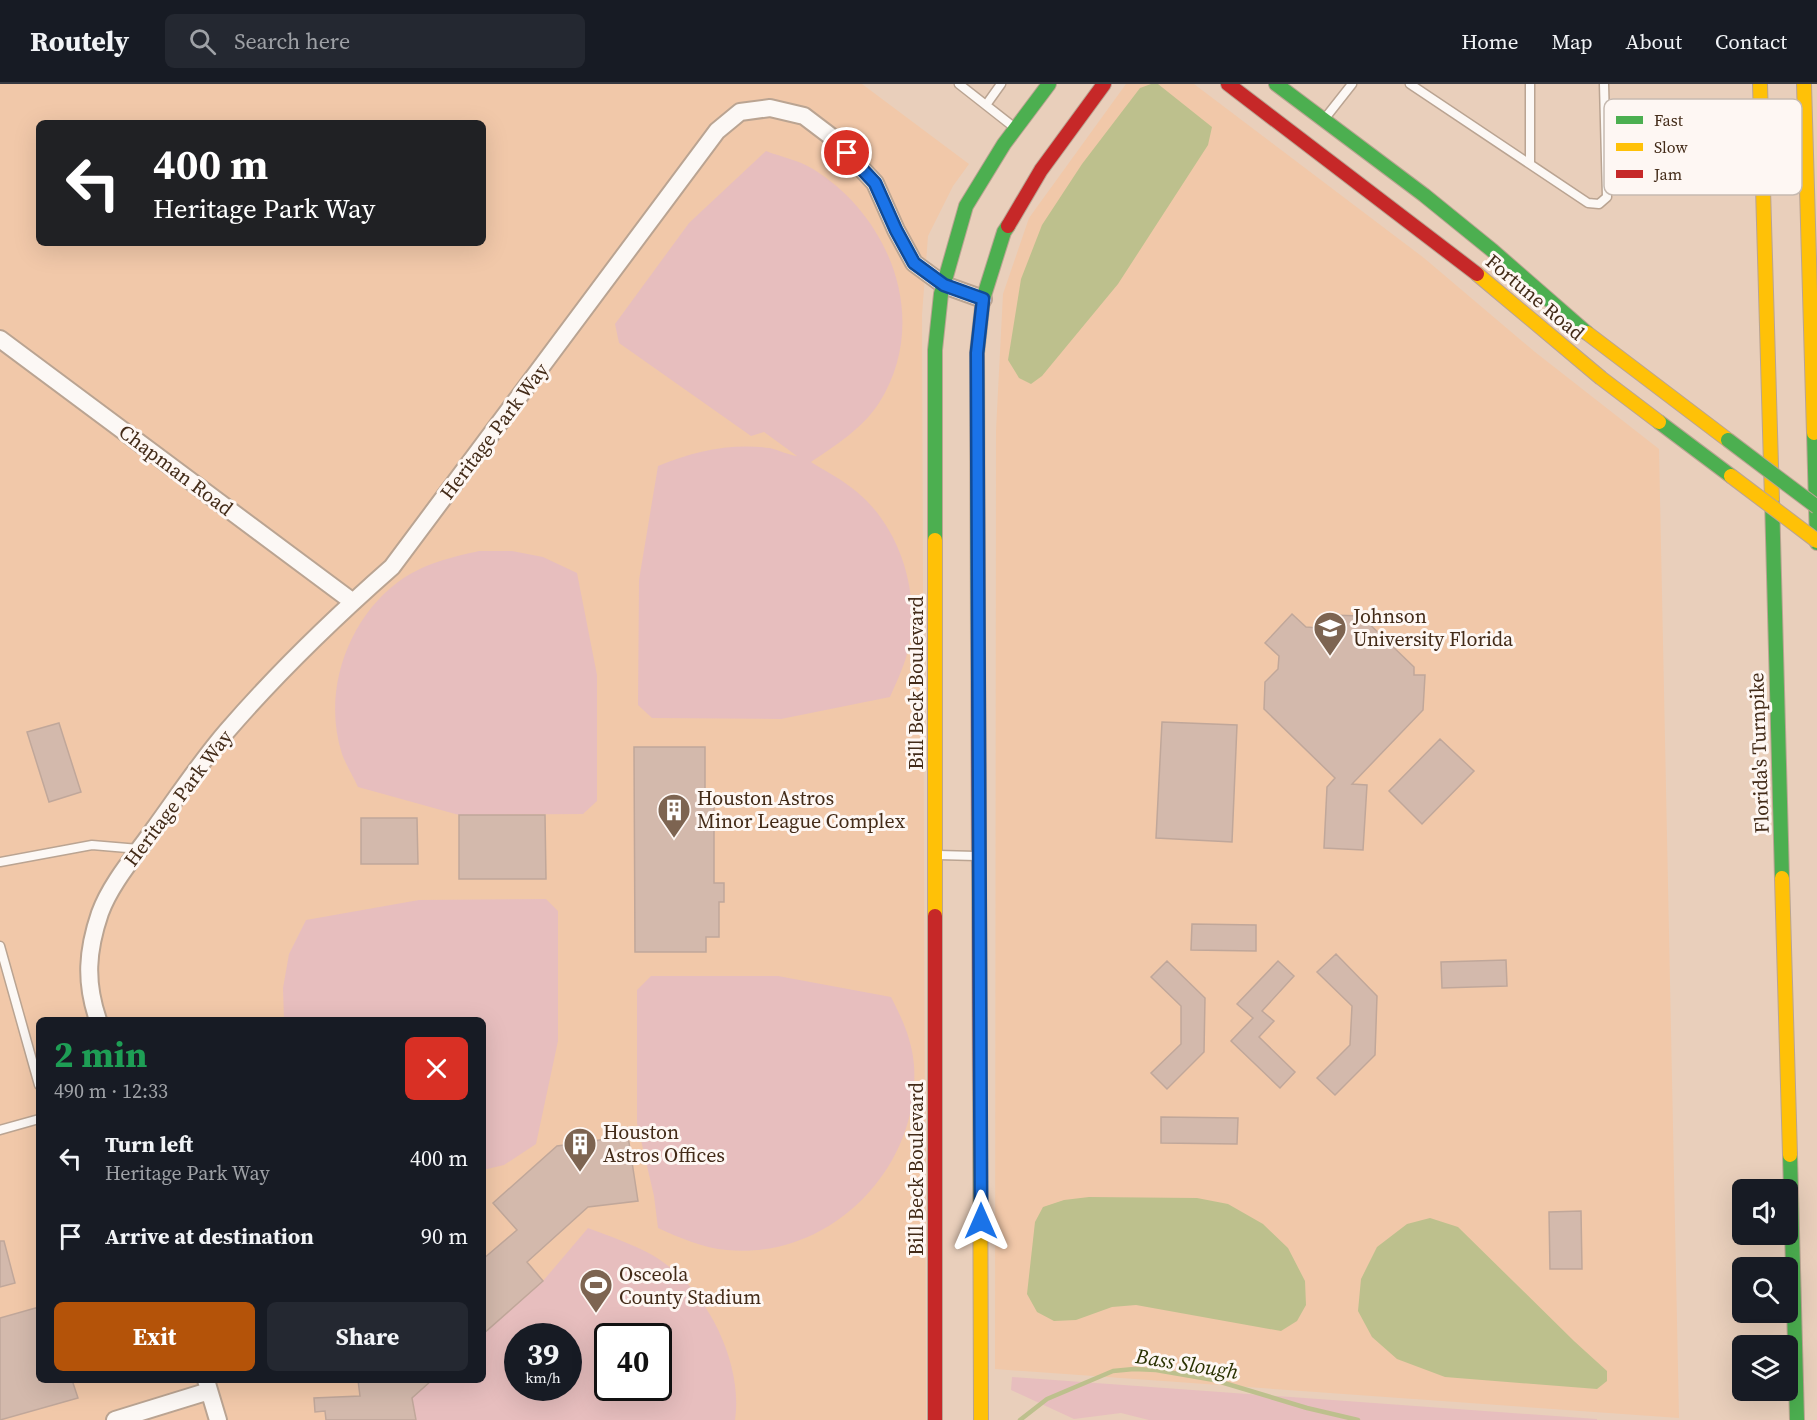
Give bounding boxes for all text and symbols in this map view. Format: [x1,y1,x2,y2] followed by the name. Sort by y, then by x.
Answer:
[165,14,585,68] search box
[30,22,129,60] text: Routely
[186,25,219,58] icon: search
[234,26,350,56] text: Search here
[1461,27,1519,56] text: Home
[1552,27,1593,56] text: Map
[1626,27,1682,56] text: About
[1715,27,1787,56] text: Contact
[1604,99,1802,195] legend
[1654,109,1684,131] text: Fast
[821,127,872,178] pin
[153,135,268,193] text: 400 m
[830,136,863,169] icon: arrive
[1654,136,1689,158] text: Slow
[54,144,132,222] icon: left
[1653,163,1682,185] text: Jam
[153,190,375,227] text: Heritage Park Way
[1480,247,1591,347] street label: Fortune Road
[433,356,555,505] street label: Heritage Park Way
[113,418,239,523] street label: Chapman Road
[902,596,930,770] street label: Bill Beck Boulevard
[1352,602,1514,653] place label: Johnson University Florida
[1312,610,1348,657] school or university icon: Johnson University Florida
[1742,672,1776,834] street label: Florida's Turnpike
[117,723,239,872] street label: Heritage Park Way
[697,784,906,835] place label: Houston Astros Minor League Complex
[656,792,692,839] building icon: Houston Astros Minor League Complex
[54,1030,147,1079] text: 2 min
[405,1037,468,1100] button: close
[54,1077,168,1105] text: 490 m · 12:33
[902,1082,930,1256] street label: Bill Beck Boulevard
[603,1118,725,1169] place label: Houston Astros Offices
[562,1126,598,1173] building icon: Houston Astros Offices
[105,1129,193,1159] text: Turn left
[54,1142,87,1175] icon: left
[410,1143,468,1173] text: 400 m
[105,1159,270,1187] text: Heritage Park Way
[1732,1179,1798,1401] map controls
[1732,1179,1798,1245] button: sound
[949,1189,1013,1253] position arrow
[54,1220,87,1253] icon: arrive
[105,1221,314,1251] text: Arrive at destination
[421,1221,468,1251] text: 90 m
[1732,1257,1798,1323] button: search
[619,1260,761,1311] place label: Osceola County Stadium
[578,1267,614,1314] sports icon: Osceola County Stadium
[54,1302,255,1371] button: Exit
[267,1302,468,1371] button: Share
[594,1323,672,1401] speed limit sign: 40
[527,1334,559,1375] text: 39
[1732,1335,1798,1401] button: layers
[1133,1341,1241,1386] water label: Bass Slough
[525,1367,561,1388] text: km/h

